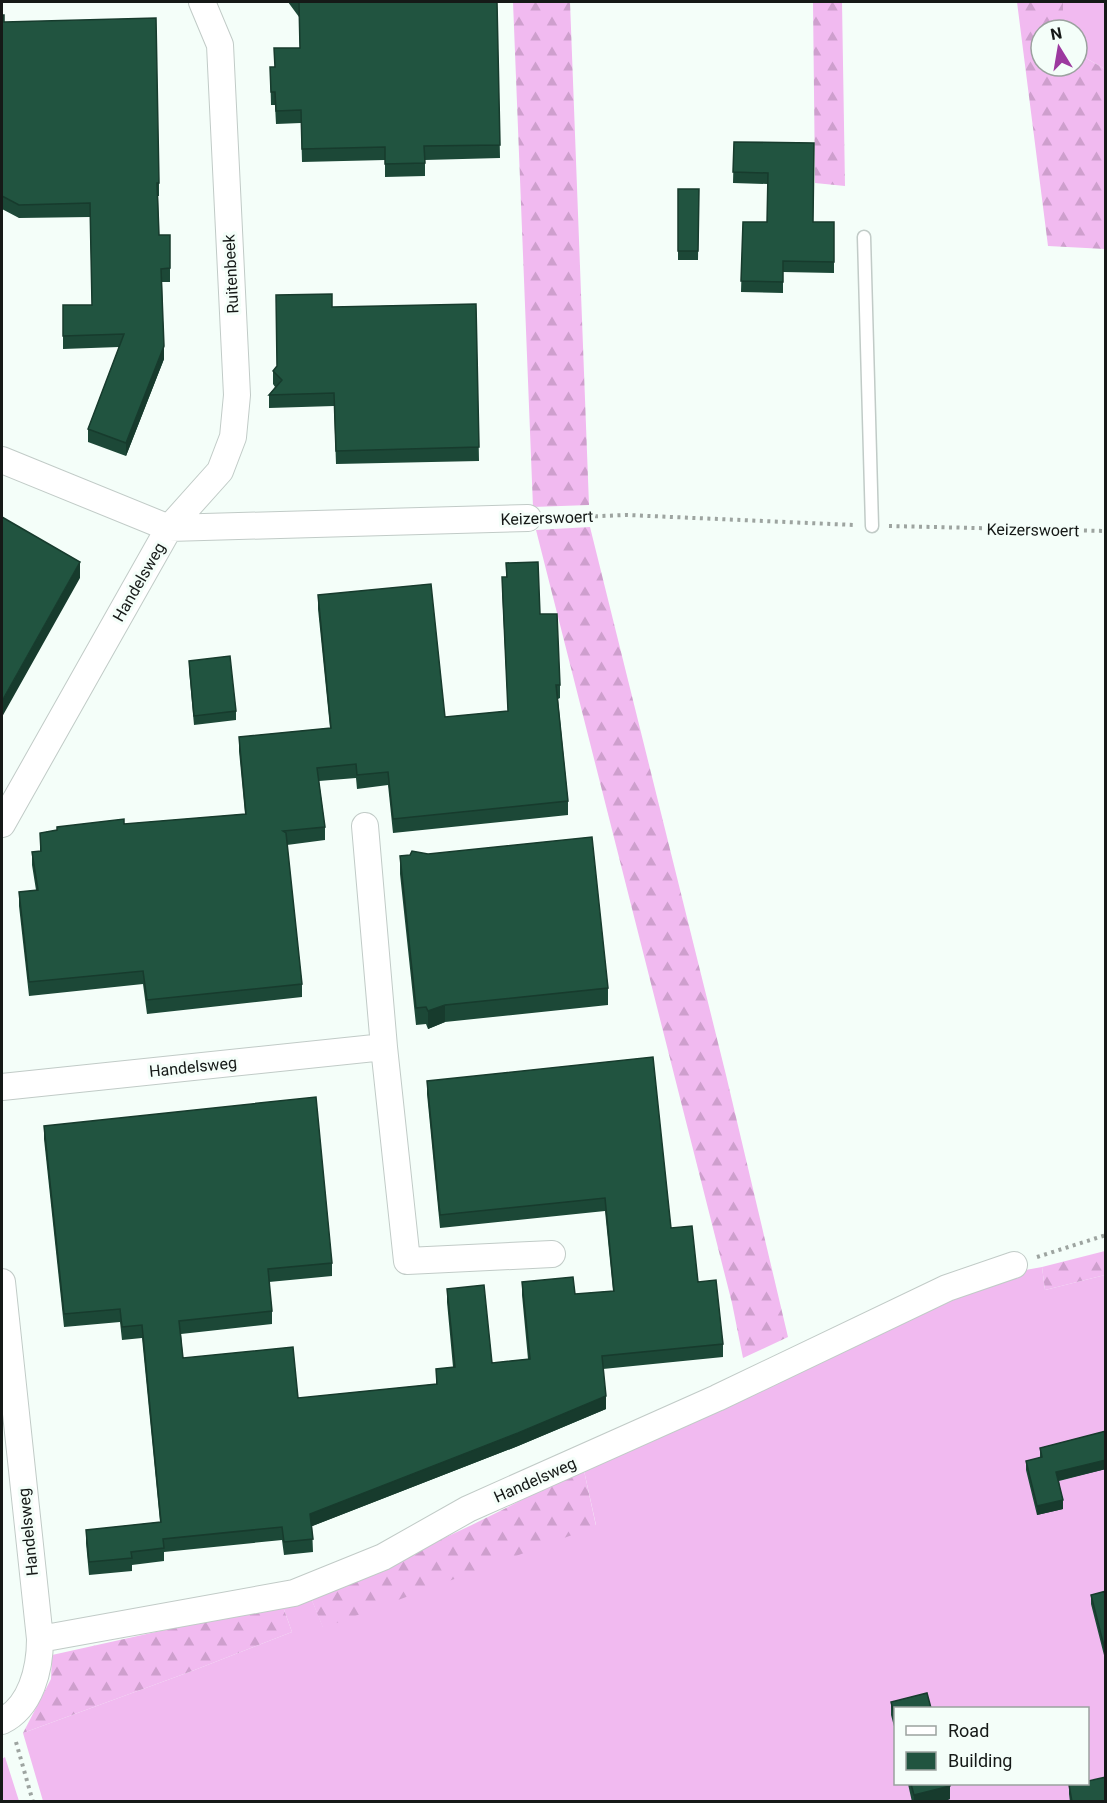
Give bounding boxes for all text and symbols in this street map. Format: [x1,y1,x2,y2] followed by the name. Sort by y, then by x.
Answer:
[1029,18,1089,78] north arrow
[1049,23,1064,44] text: N
[219,233,243,314] street label: Ruitenbeek
[500,507,594,529] street label: Keizerswoert
[986,520,1080,540] street label: Keizerswoert
[109,539,169,625] street label: Handelsweg
[148,1053,238,1081] street label: Handelsweg
[491,1453,579,1507] street label: Handelsweg
[14,1487,42,1577] street label: Handelsweg
[894,1707,1089,1785] legend
[948,1720,989,1741] text: Road
[948,1750,1012,1771] text: Building

